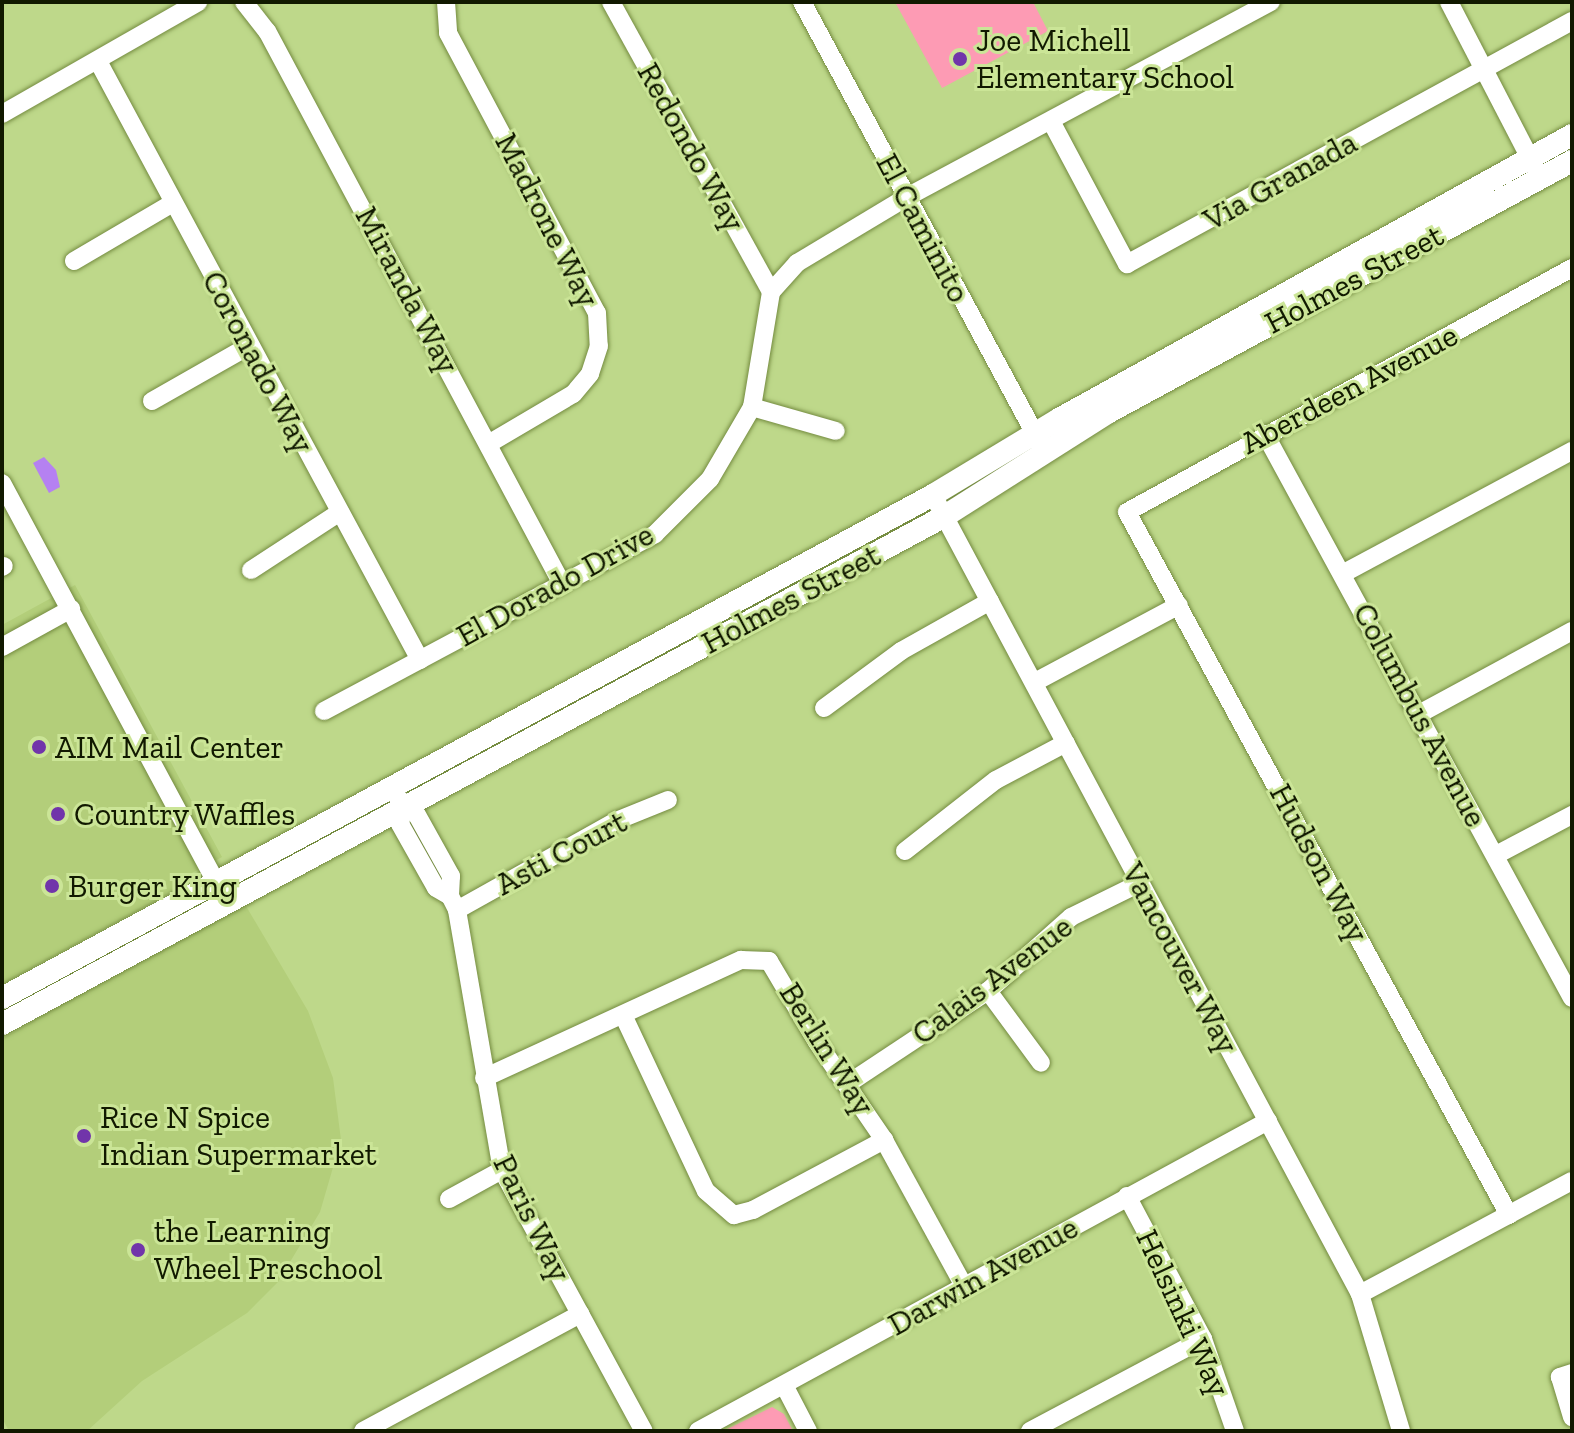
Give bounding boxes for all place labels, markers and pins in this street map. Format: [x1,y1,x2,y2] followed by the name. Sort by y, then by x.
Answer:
[976,22,1235,97] place label: Joe Michell Elementary School
[951,50,969,68] marker: Joe Michell Elementary School
[55,728,284,766] place label: AIM Mail Center
[30,738,48,756] marker: AIM Mail Center
[74,795,297,833] place label: Country Waffles
[49,805,67,823] marker: Country Waffles
[68,867,237,905] place label: Burger King
[43,877,61,895] marker: Burger King
[100,1099,377,1174] place label: Rice N Spice Indian Supermarket
[75,1127,93,1145] marker: Rice N Spice Indian Supermarket
[154,1213,383,1288] place label: the Learning Wheel Preschool
[129,1241,147,1259] marker: the Learning Wheel Preschool

